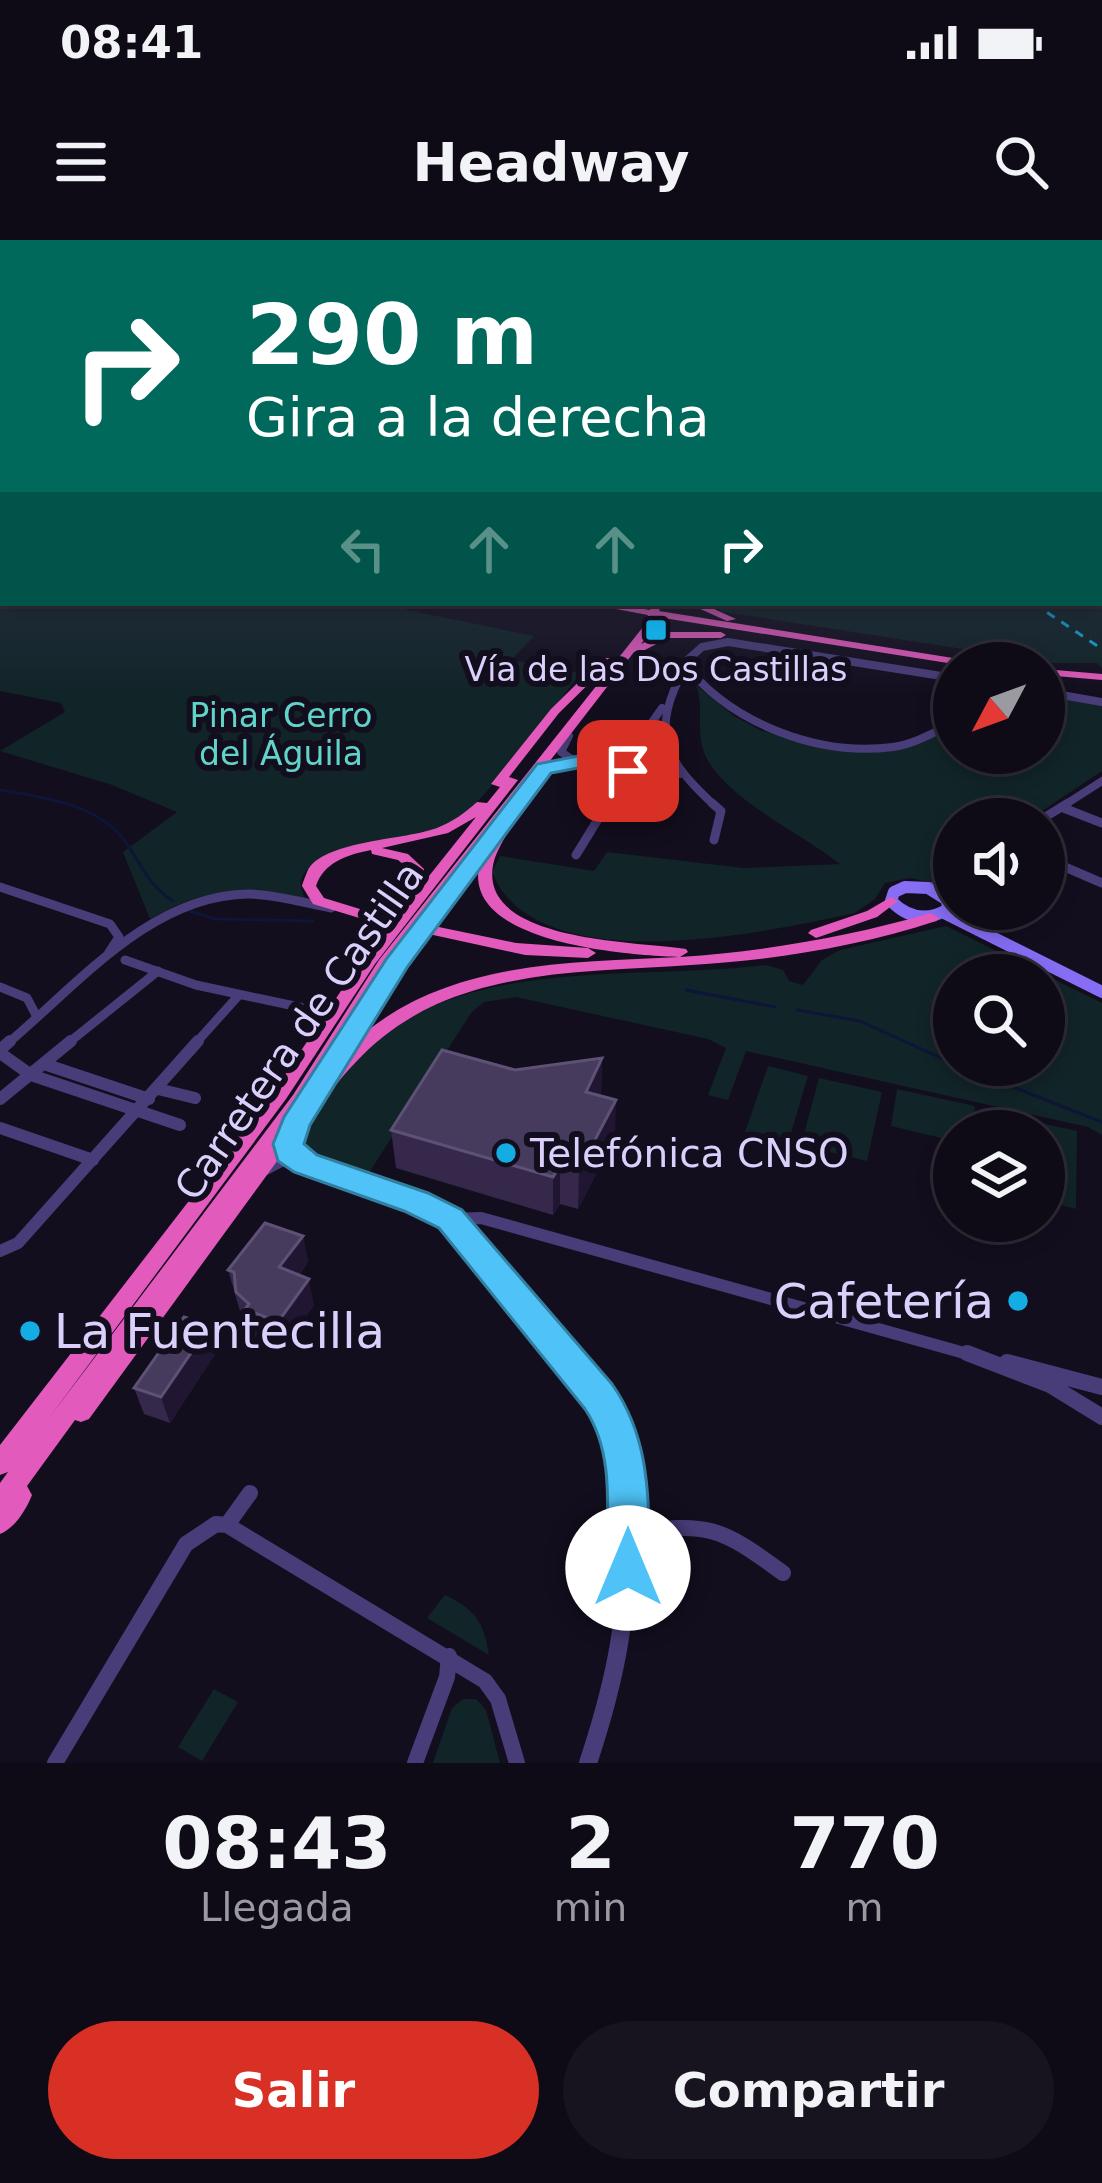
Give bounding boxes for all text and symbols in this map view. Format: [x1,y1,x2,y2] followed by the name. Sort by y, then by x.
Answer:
[60,16,203,69] text: 08:41
[48,129,114,195] icon: menu
[988,129,1054,195] icon: search
[413,131,689,194] text: Headway
[246,286,538,384] text: 290 m
[48,288,204,444] icon: right
[246,386,710,449] text: Gira a la derecha
[330,516,396,582] icon: left
[456,516,522,582] icon: ahead
[582,516,648,582] icon: ahead
[708,516,774,582] icon: right
[643,617,669,643] marker: Vía de las Dos Castillas
[933,642,1065,774] north arrow
[933,642,1065,1242] map controls
[465,650,847,689] place label: Vía de las Dos Castillas
[190,696,372,773] park label: Pinar Cerro del Águila
[577,720,679,822] pin
[595,738,661,804] icon: arrive
[933,798,1065,930] button: sound
[165,854,433,1208] street label: Carretera de Castilla
[933,954,1065,1086] button: search
[933,1110,1065,1242] button: layers
[529,1131,849,1176] place label: Telefónica CNSO
[493,1140,519,1166] marker: Telefónica CNSO
[774,1273,994,1329] place label: Cafetería
[1005,1288,1031,1314] marker: Cafetería
[54,1303,385,1359] place label: La Fuentecilla
[17,1318,43,1344] marker: La Fuentecilla
[565,1505,691,1631] position arrow
[162,1801,391,1885] text: 08:43
[565,1801,615,1885] text: 2
[789,1801,940,1885] text: 770
[200,1885,354,1930] text: Llegada
[554,1885,627,1930] text: min
[846,1885,884,1930] text: m
[48,2021,539,2159] button: Salir
[563,2021,1054,2159] button: Compartir

